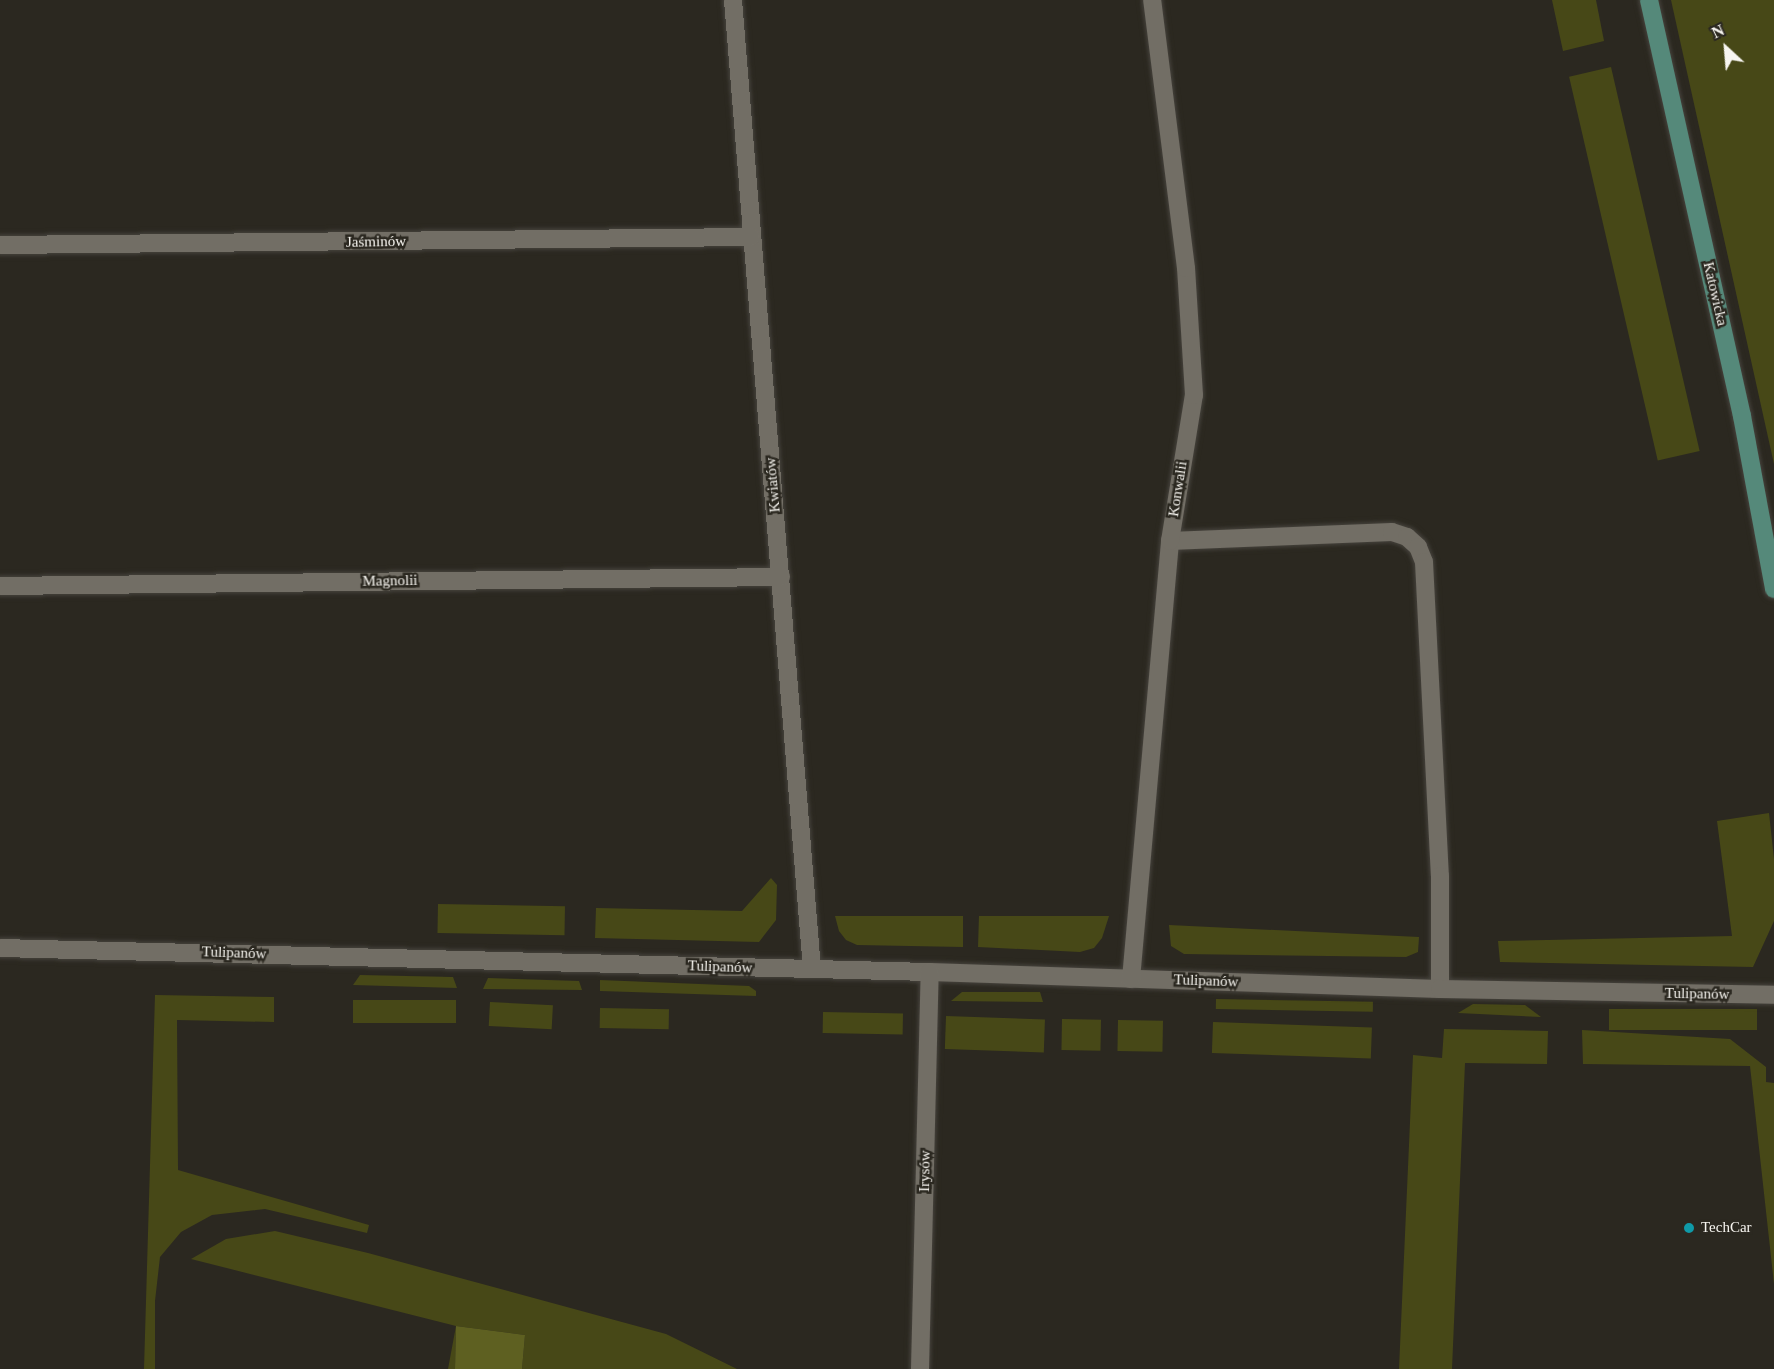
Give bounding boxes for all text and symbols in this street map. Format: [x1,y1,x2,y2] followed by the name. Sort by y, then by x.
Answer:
[1696,18,1756,78] north arrow
[1709,21,1727,42] text: N
[346,232,406,252] street label: Jaśminów
[1699,260,1731,328] street label: Katowicka
[762,457,784,513] street label: Kwiatów
[1165,460,1191,518] street label: Konwalii
[362,572,418,590] street label: Magnolii
[201,943,267,963] street label: Tulipanów
[687,957,753,977] street label: Tulipanów
[1173,971,1239,991] street label: Tulipanów
[1665,984,1729,1004] street label: Tulipanów
[916,1150,934,1192] street label: Irysów
[1701,1219,1752,1237] place label: TechCar
[1682,1221,1696,1235] marker: TechCar

